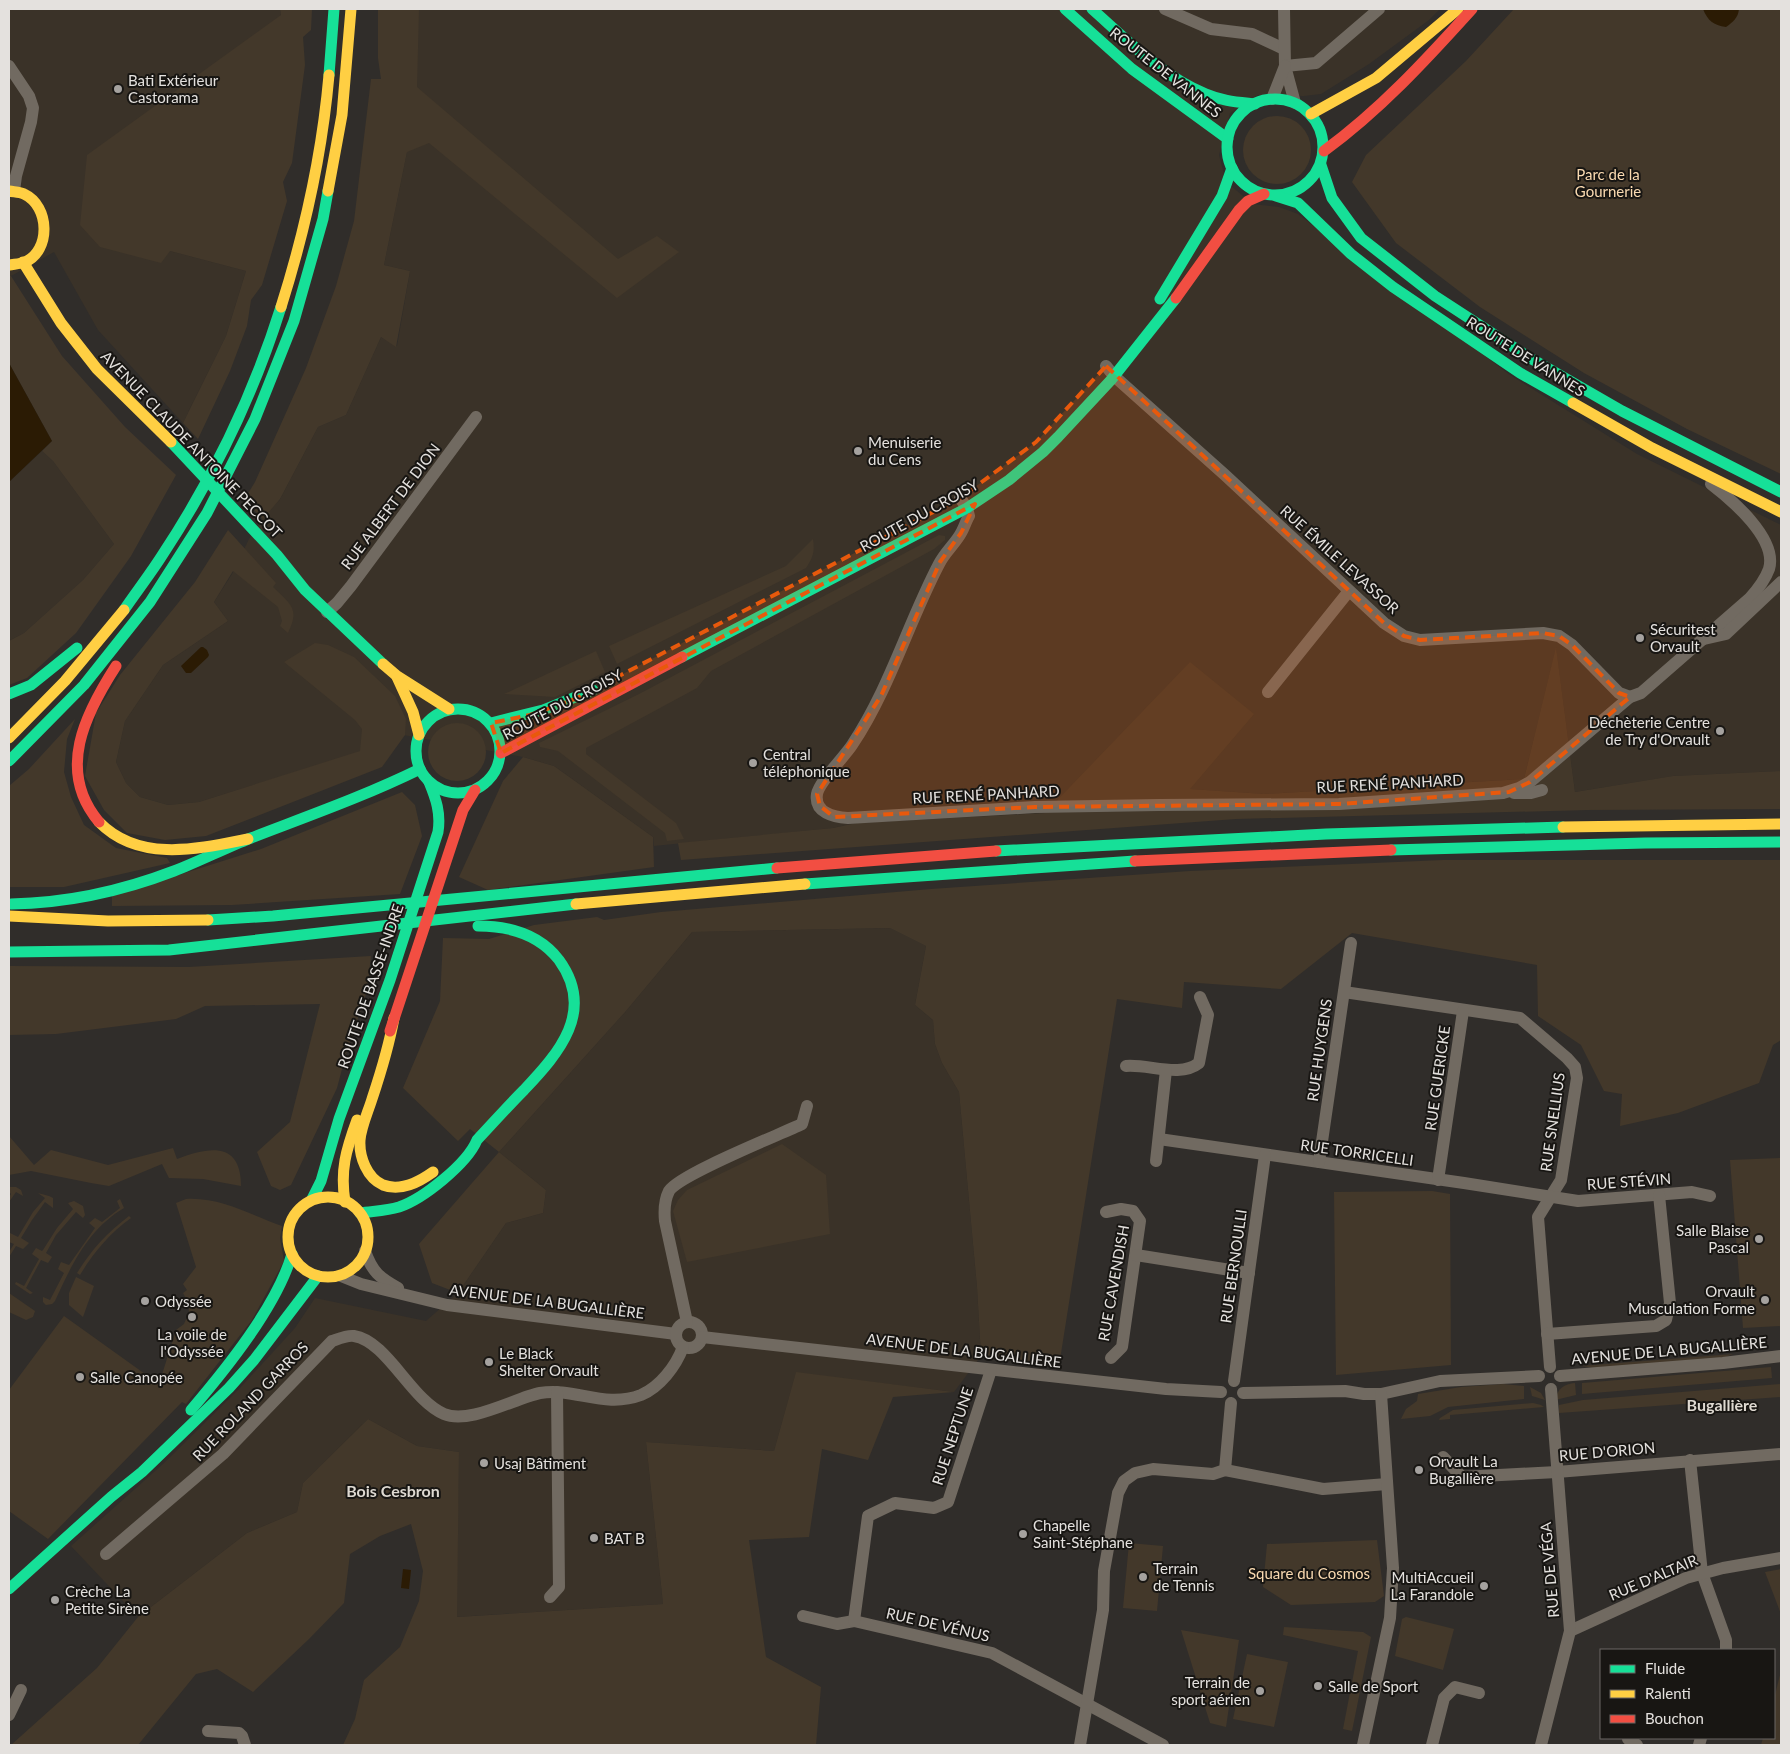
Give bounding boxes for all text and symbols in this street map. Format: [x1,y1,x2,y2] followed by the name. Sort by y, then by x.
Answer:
[1107,23,1225,121] street label: ROUTE DE VANNES
[128,71,219,106] place label: Bati Extérieur Castorama
[112,83,124,95] marker: Bati Extérieur Castorama
[1575,165,1641,200] park label: Parc de la Gournerie
[1463,312,1589,400] street label: ROUTE DE VANNES
[98,347,286,541] street label: AVENUE CLAUDE ANTOINE PECCOT
[868,433,941,468] place label: Menuiserie du Cens
[337,440,443,572] street label: RUE ALBERT DE DION
[852,445,864,457] marker: Menuiserie du Cens
[857,475,982,555] street label: ROUTE DU CROISY
[1277,501,1403,617] street label: RUE ÉMILE LEVASSOR
[1650,620,1716,655] place label: Sécuritest Orvault
[1634,632,1646,644] marker: Sécuritest Orvault
[499,665,625,743] street label: ROUTE DU CROISY
[1589,713,1711,748] place label: Déchèterie Centre de Try d'Orvault
[1714,725,1726,737] marker: Déchèterie Centre de Try d'Orvault
[763,745,850,780] place label: Central téléphonique
[747,757,759,769] marker: Central téléphonique
[1316,770,1464,796] street label: RUE RENÉ PANHARD
[912,781,1060,807] street label: RUE RENÉ PANHARD
[333,901,407,1071] street label: ROUTE DE BASSE-INDRE
[1303,998,1335,1102] street label: RUE HUYGENS
[1421,1024,1453,1132] street label: RUE GUERICKE
[1536,1071,1568,1173] street label: RUE SNELLIUS
[1299,1135,1415,1169] street label: RUE TORRICELLI
[1586,1169,1672,1193] street label: RUE STÉVIN
[1216,1208,1250,1324] street label: RUE BERNOULLI
[1676,1221,1749,1256] place label: Salle Blaise Pascal
[1094,1223,1132,1343] street label: RUE CAVENDISH
[1753,1233,1765,1245] marker: Salle Blaise Pascal
[448,1280,646,1322] street label: AVENUE DE LA BUGALLIÈRE
[1628,1282,1756,1317] place label: Orvault Musculation Forme
[155,1292,212,1310] place label: Odyssée
[1759,1294,1771,1306] marker: Orvault Musculation Forme
[139,1295,151,1307] marker: Odyssée
[186,1311,198,1323] marker: La voile de l'Odyssée
[157,1325,227,1360] place label: La voile de l'Odyssée
[865,1329,1063,1371] street label: AVENUE DE LA BUGALLIÈRE
[1570,1332,1768,1368] street label: AVENUE DE LA BUGALLIÈRE
[188,1338,312,1464] street label: RUE ROLAND GARROS
[499,1344,599,1379] place label: Le Black Shelter Orvault
[483,1356,495,1368] marker: Le Black Shelter Orvault
[90,1368,183,1386] place label: Salle Canopée
[74,1371,86,1383] marker: Salle Canopée
[928,1385,976,1487] street label: RUE NEPTUNE
[1687,1395,1758,1414] district label: Bugallière
[1558,1438,1656,1464] street label: RUE D'ORION
[1429,1452,1498,1487] place label: Orvault La Bugallière
[494,1454,587,1472] place label: Usaj Bâtiment
[478,1457,490,1469] marker: Usaj Bâtiment
[1413,1464,1425,1476] marker: Orvault La Bugallière
[346,1481,440,1500] district label: Bois Cesbron
[1033,1516,1133,1551] place label: Chapelle Saint-Stéphane
[1536,1521,1562,1619] street label: RUE DE VÉGA
[1017,1528,1029,1540] marker: Chapelle Saint-Stéphane
[604,1529,645,1547] place label: BAT B
[588,1532,600,1544] marker: BAT B
[1606,1550,1701,1604] street label: RUE D'ALTAIR
[1153,1559,1215,1594] place label: Terrain de Tennis
[1248,1564,1370,1582] park label: Square du Cosmos
[1391,1568,1474,1603] place label: MultiAccueil La Farandole
[1137,1571,1149,1583] marker: Terrain de Tennis
[1478,1580,1490,1592] marker: MultiAccueil La Farandole
[65,1582,149,1617] place label: Crèche La Petite Sirène
[49,1594,61,1606] marker: Crèche La Petite Sirène
[884,1603,992,1645] street label: RUE DE VÉNUS
[1600,1649,1775,1739] legend
[1645,1659,1685,1677] text: Fluide
[1171,1673,1250,1708] place label: Terrain de sport aérien
[1328,1677,1419,1695] place label: Salle de Sport
[1312,1680,1324,1692] marker: Salle de Sport
[1645,1684,1691,1702] text: Ralenti
[1254,1685,1266,1697] marker: Terrain de sport aérien
[1645,1709,1704,1727] text: Bouchon

